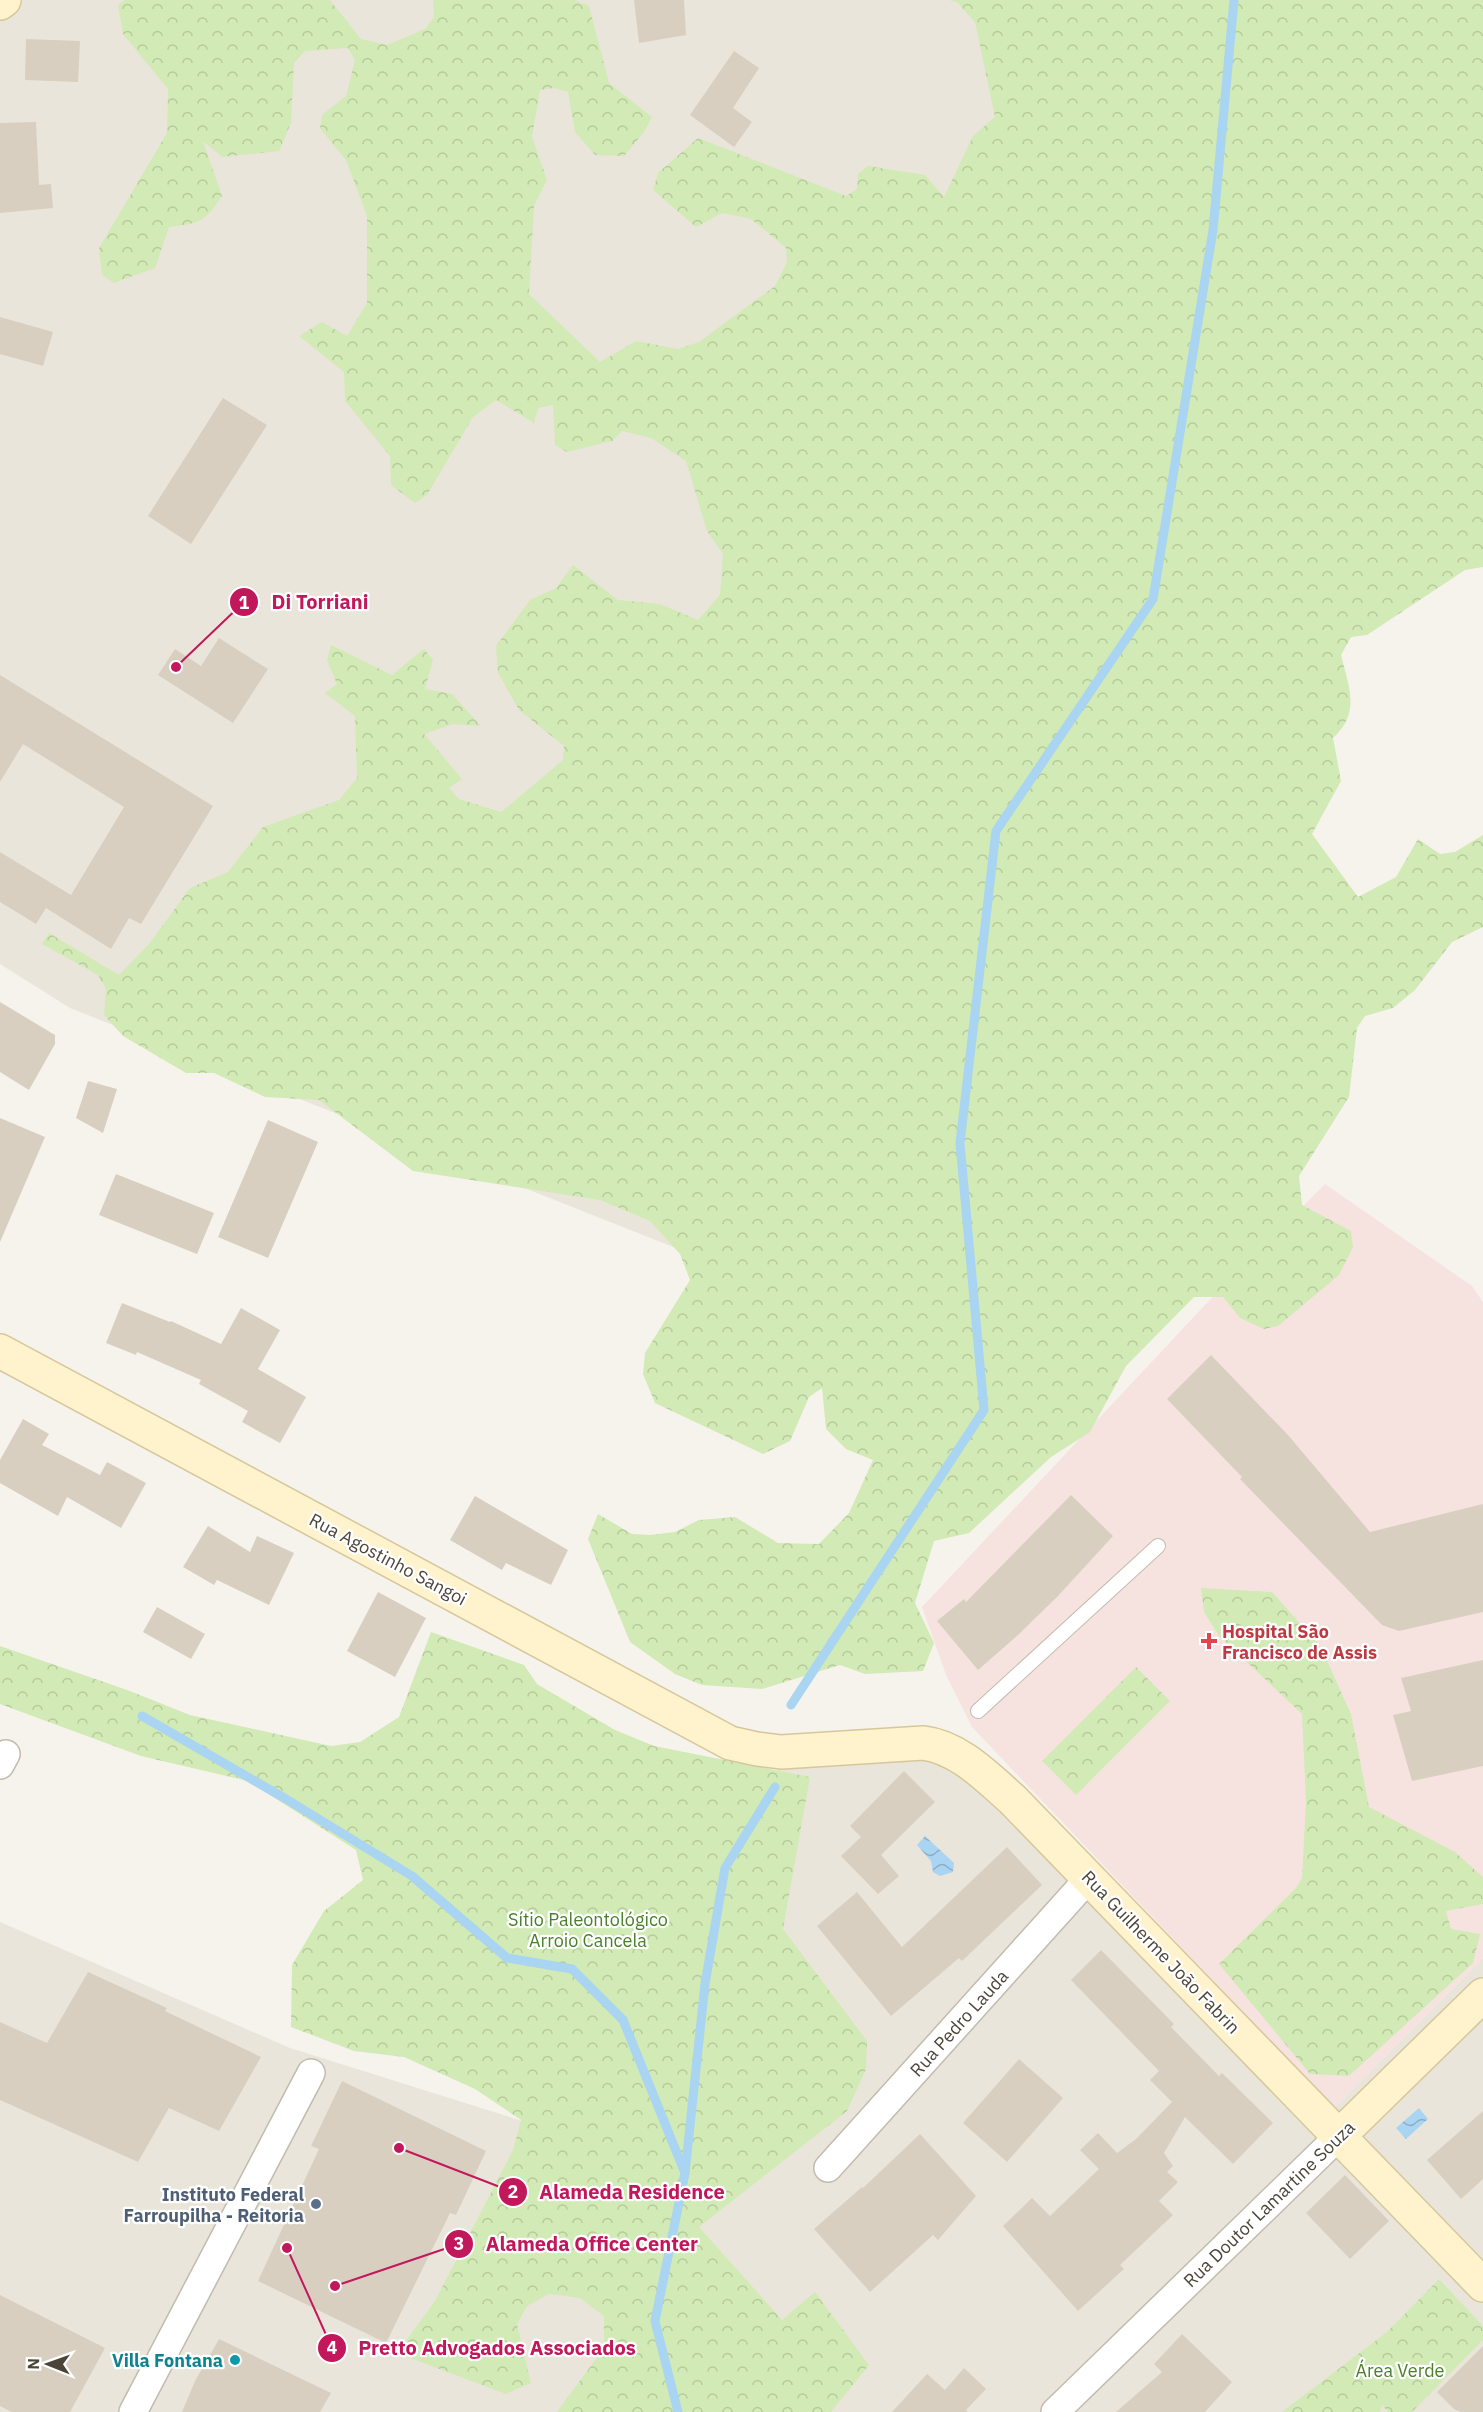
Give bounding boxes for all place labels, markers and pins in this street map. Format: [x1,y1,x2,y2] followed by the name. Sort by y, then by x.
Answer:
[229,583,380,621] callout: Di Torriani
[1222,1620,1377,1664] place label: Hospital São Francisco de Assis
[1200,1632,1218,1650] marker: Hospital São Francisco de Assis
[498,2173,737,2211] callout: Alameda Residence
[124,2183,305,2227] place label: Instituto Federal Farroupilha - Reitoria
[309,2197,323,2211] marker: Instituto Federal Farroupilha - Reitoria
[444,2225,710,2263] callout: Alameda Office Center
[317,2329,648,2367] callout: Pretto Advogados Associados
[112,2349,223,2372] place label: Villa Fontana
[228,2353,242,2367] marker: Villa Fontana

